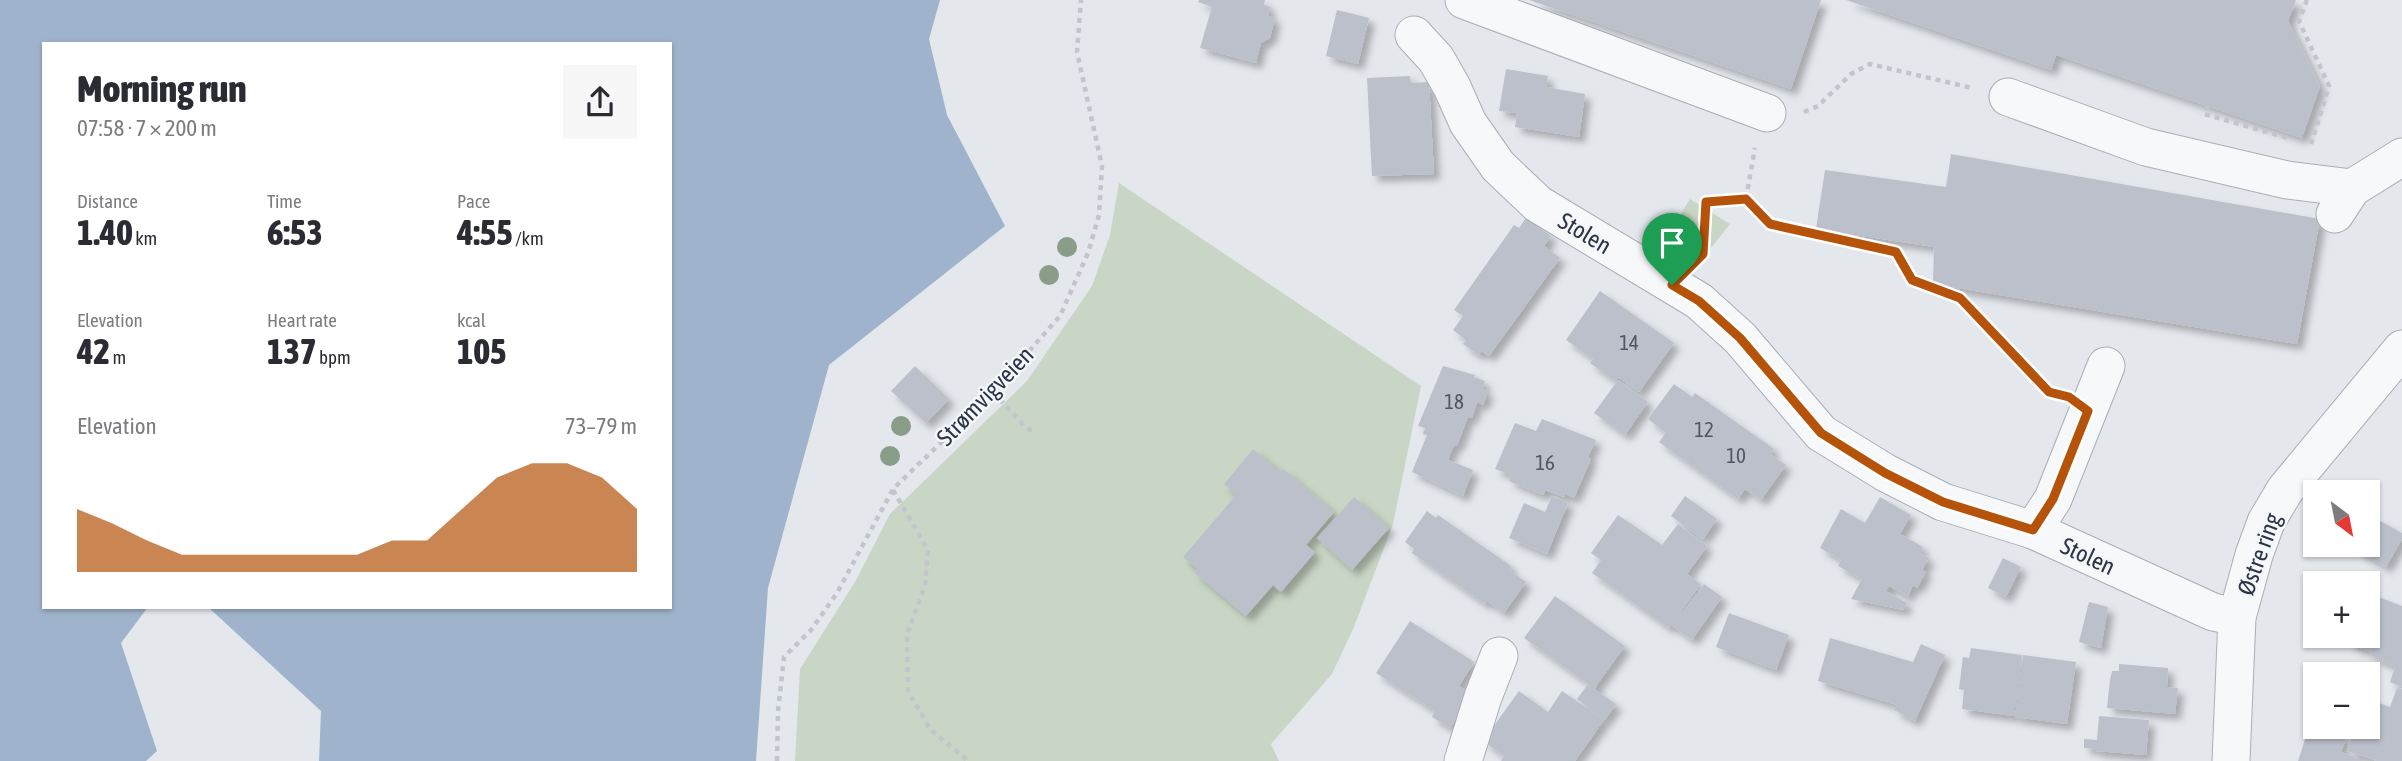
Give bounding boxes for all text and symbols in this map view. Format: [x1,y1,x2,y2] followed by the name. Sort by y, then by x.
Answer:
[563,65,637,139] button: share
[77,67,247,110] text: Morning run
[77,115,217,141] text: 07:58 · 7 × 200 m
[77,190,138,212] text: Distance
[267,190,302,212] text: Time
[457,190,490,212] text: Pace
[1554,207,1616,259] street label: Stolen
[77,212,133,252] text: 1.40
[267,212,323,252] text: 6:53
[457,212,513,252] text: 4:55
[1642,213,1702,285] pin
[1653,224,1691,262] icon: arrive
[133,227,157,249] text: km
[513,227,544,249] text: /km
[77,309,143,331] text: Elevation
[267,309,337,331] text: Heart rate
[457,309,486,331] text: kcal
[1619,330,1639,354] house number: 14
[77,331,110,371] text: 42
[267,331,316,371] text: 137
[457,331,506,371] text: 105
[931,341,1039,451] street label: Strømvigveien
[110,346,126,368] text: m
[316,346,351,368] text: bpm
[1444,389,1464,413] house number: 18
[77,413,157,439] text: Elevation
[565,413,637,439] text: 73–79 m
[1694,417,1714,441] house number: 12
[1726,443,1746,467] house number: 10
[1535,450,1555,474] house number: 16
[2303,480,2380,556] north arrow
[2303,480,2380,739] map controls
[2232,509,2286,599] street label: Østre ring
[2057,532,2119,580] street label: Stolen
[2303,571,2380,648] button: +
[2303,662,2380,739] button: −

